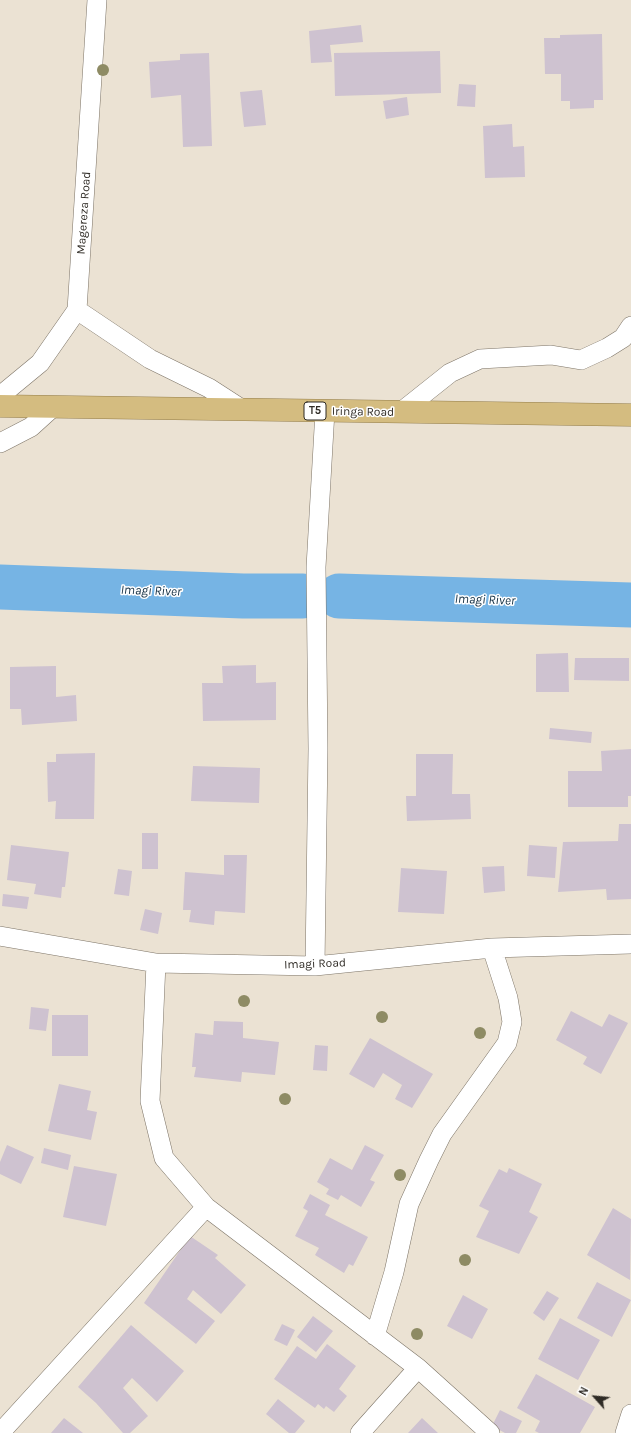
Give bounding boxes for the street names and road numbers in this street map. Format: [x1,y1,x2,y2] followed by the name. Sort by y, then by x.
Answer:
[74,171,94,255] street label: Magereza Road
[304,402,326,420] road number: T5
[332,404,394,420] street label: Iringa Road
[284,956,346,972] street label: Imagi Road

